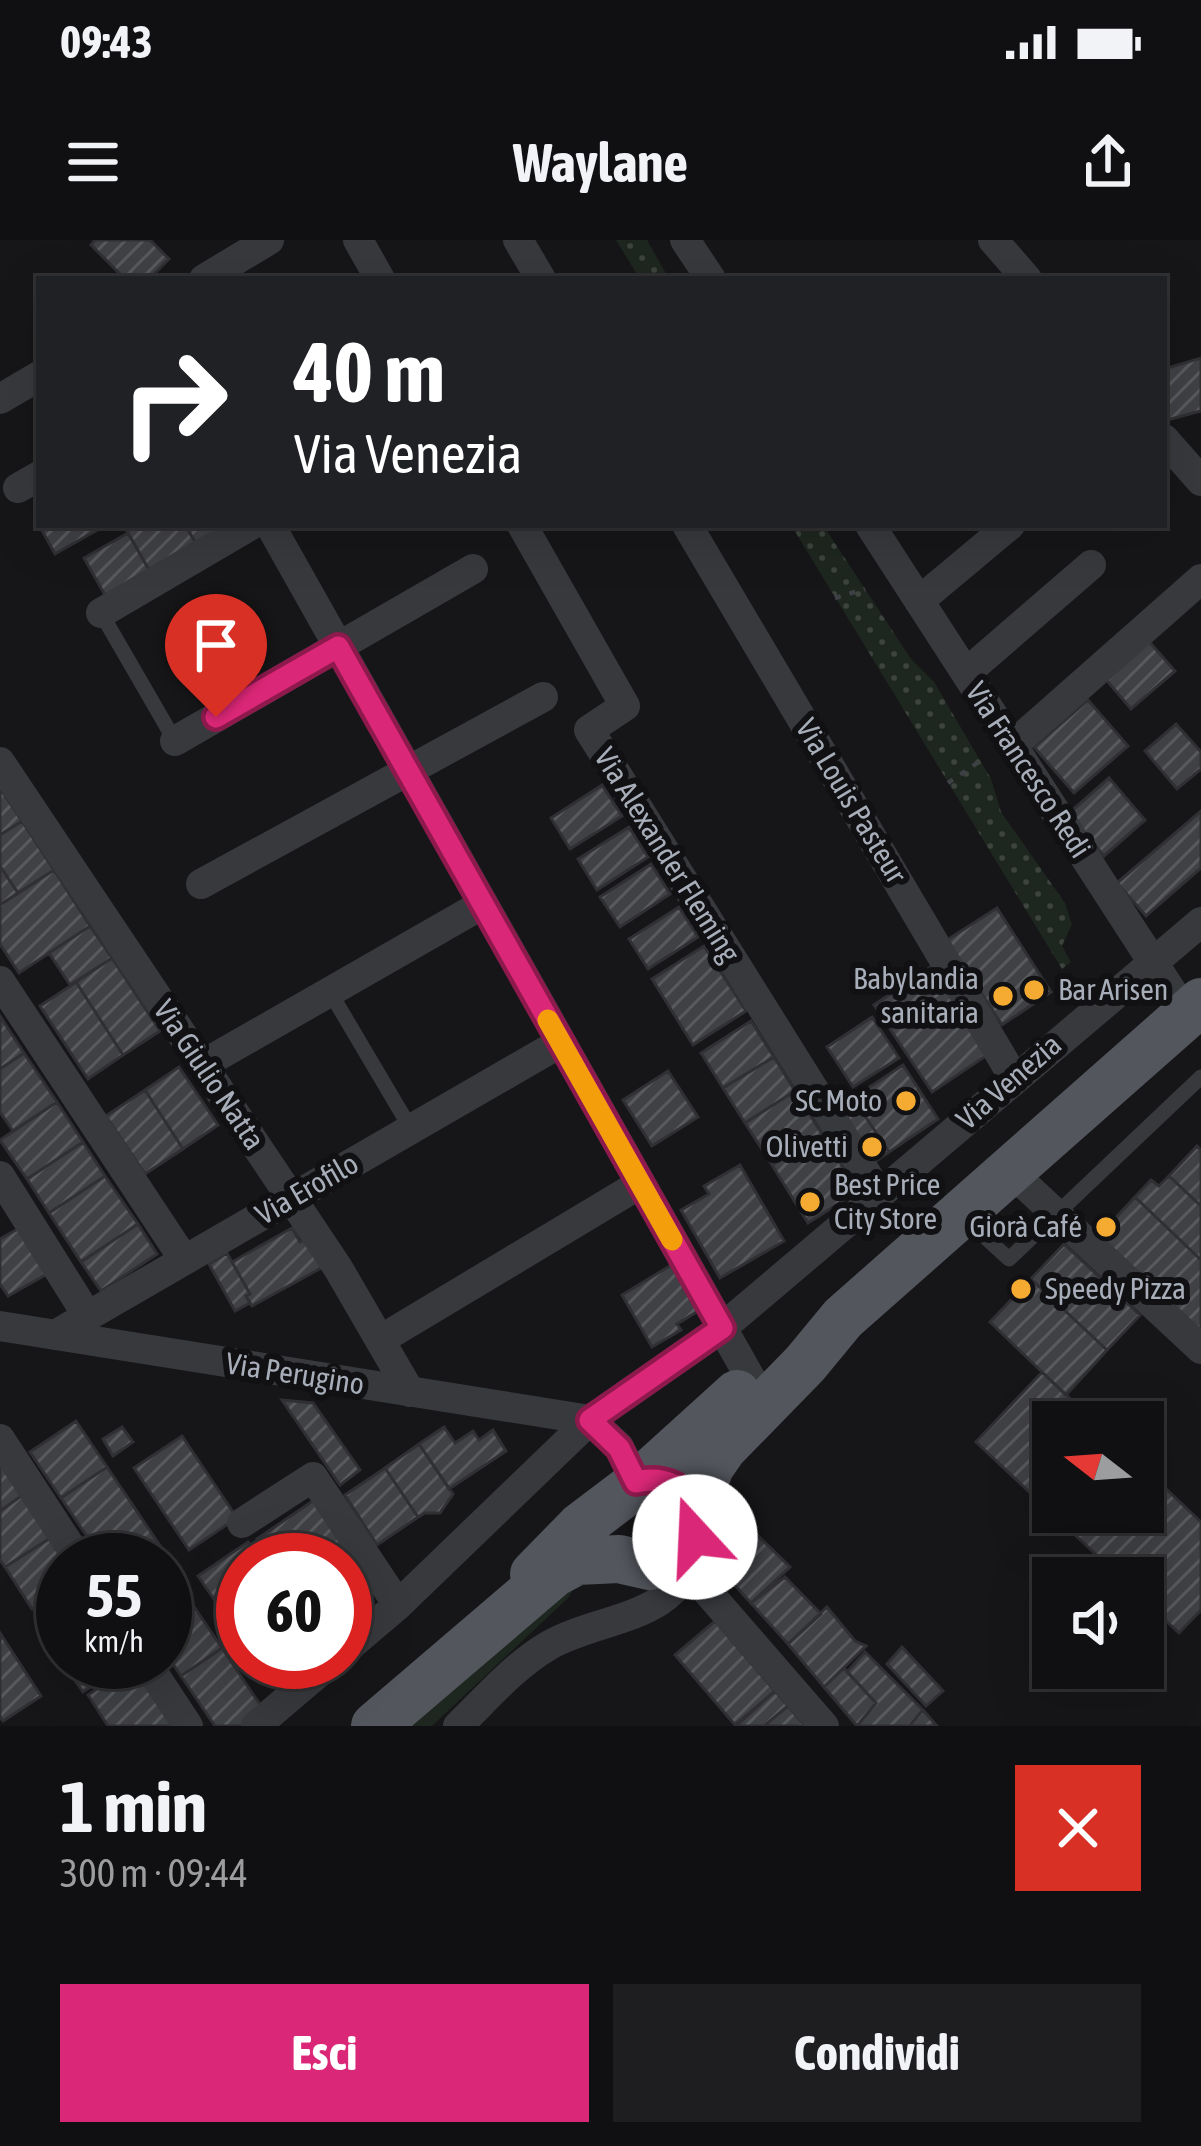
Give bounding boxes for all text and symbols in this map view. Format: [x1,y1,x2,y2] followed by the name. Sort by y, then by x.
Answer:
[60,16,153,68] text: 09:43
[60,129,126,195] icon: menu
[1075,129,1141,195] icon: share
[513,132,688,193] text: Waylane
[96,324,252,480] icon: right
[294,324,445,420] text: 40 m
[294,423,522,484] text: Via Venezia
[165,594,267,717] pin
[183,612,249,678] icon: arrive
[960,675,1098,863] street label: Via Francesco Redi
[790,712,915,890] street label: Via Louis Pasteur
[588,741,748,968] street label: Via Alexander Fleming
[853,961,979,1029] place label: Babylandia sanitaria
[1058,972,1168,1006] place label: Bar Arisen
[1021,977,1047,1003] marker: Bar Arisen
[990,983,1016,1009] marker: Babylandia sanitaria
[147,993,272,1156] street label: Via Giulio Natta
[949,1027,1067,1136] street label: Via Venezia
[795,1083,882,1117] place label: SC Moto
[893,1088,919,1114] marker: SC Moto
[766,1129,848,1163] place label: Olivetti
[859,1134,885,1160] marker: Olivetti
[249,1145,364,1231] street label: Via Erofilo
[834,1167,940,1235] place label: Best Price City Store
[797,1189,823,1215] marker: Best Price City Store
[969,1209,1082,1243] place label: Giorà Café
[1093,1214,1119,1240] marker: Giorà Café
[1045,1271,1186,1305] place label: Speedy Pizza
[1008,1276,1034,1302] marker: Speedy Pizza
[224,1345,367,1401] street label: Via Perugino
[1032,1401,1164,1533] north arrow
[1032,1401,1164,1689] map controls
[632,1474,758,1600] position arrow
[216,1533,372,1689] speed limit sign: 60
[1032,1557,1164,1689] button: sound
[86,1561,142,1630] text: 55
[84,1624,144,1658] text: km/h
[60,1765,207,1847] text: 1 min
[1015,1765,1141,1891] button: close
[60,1851,248,1895] text: 300 m · 09:44
[60,1984,589,2122] button: Esci
[613,1984,1141,2122] button: Condividi

